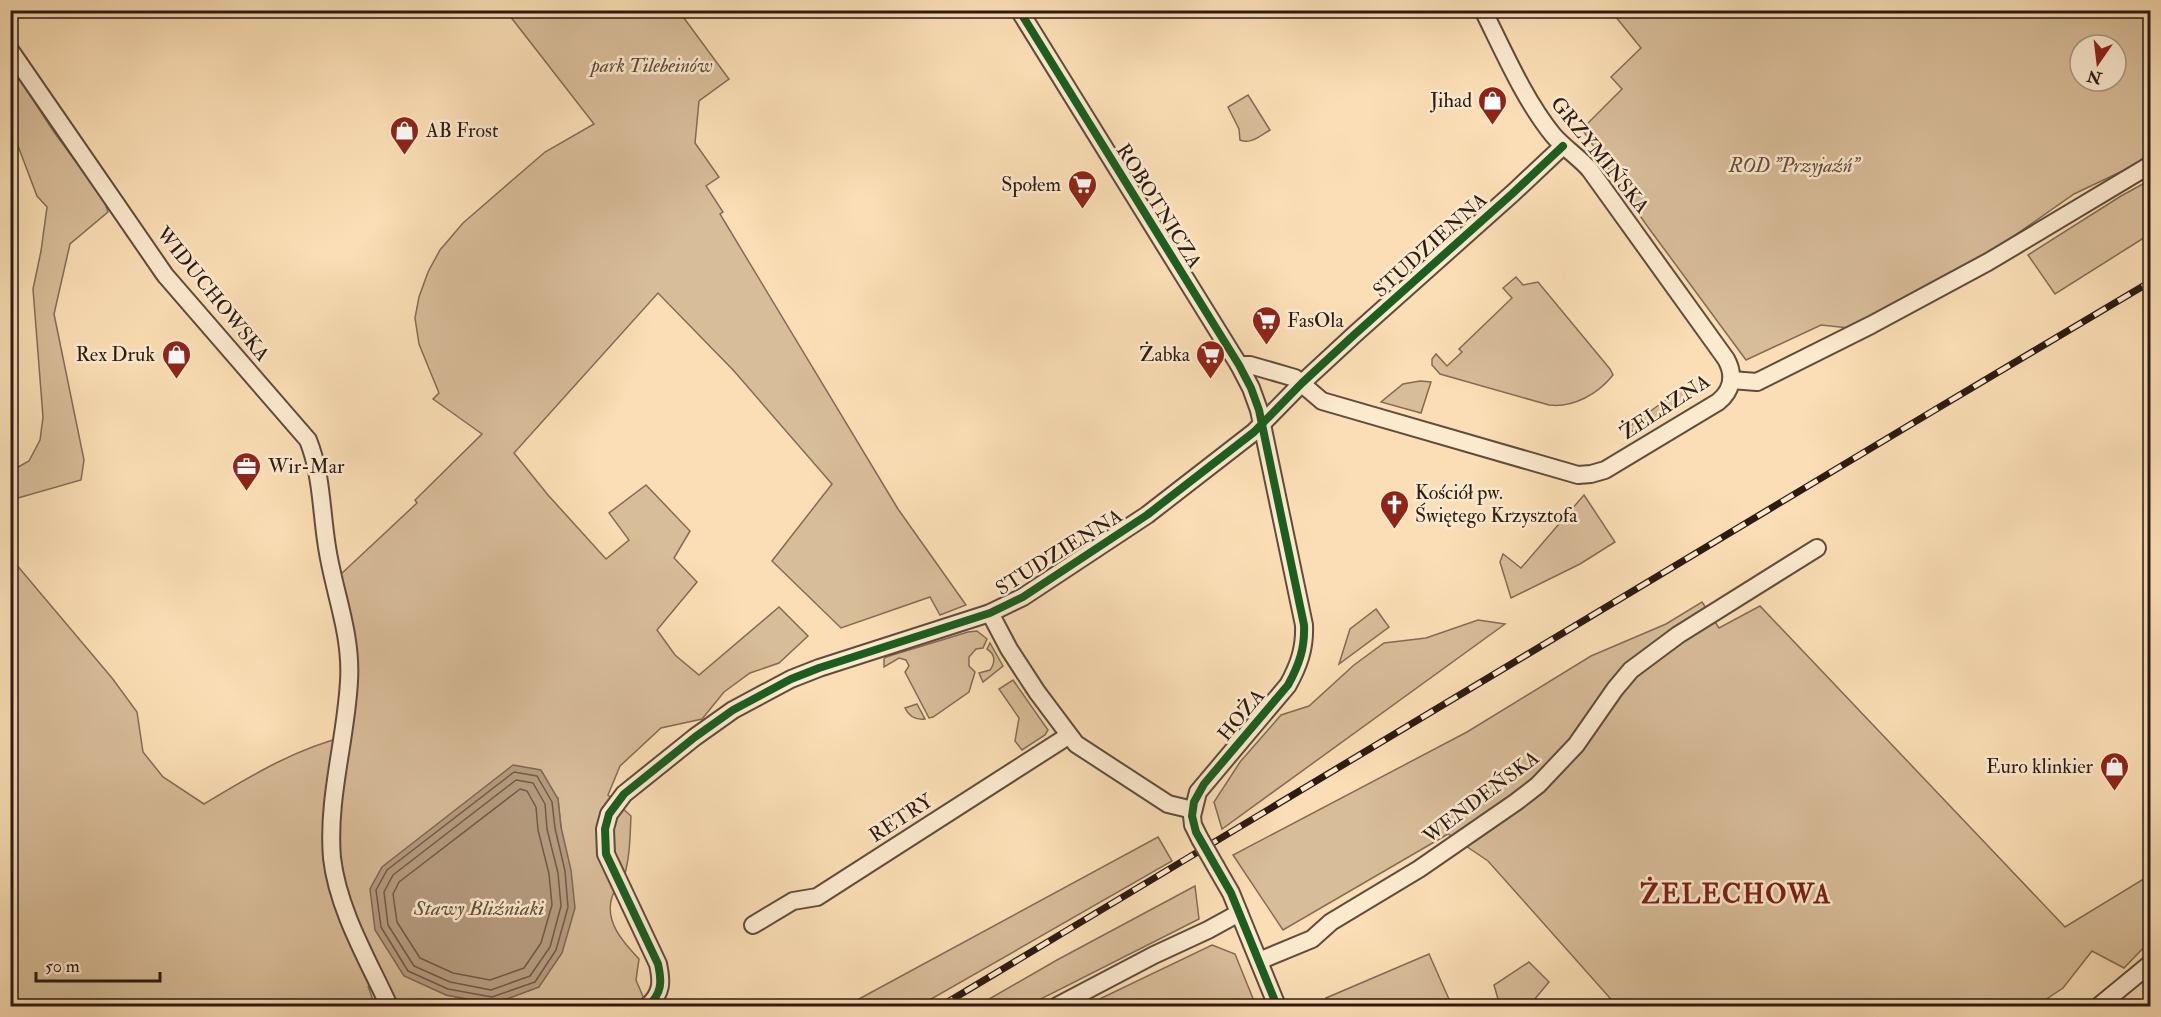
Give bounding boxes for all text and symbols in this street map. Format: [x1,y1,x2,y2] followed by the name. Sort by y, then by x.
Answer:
[2068,33,2128,93] north arrow
[588,53,713,78] park label: park Tilebeinów
[2085,65,2105,88] text: N
[1477,84,1509,126] shop icon: Jihad
[1429,88,1472,113] place label: Jihad
[1545,91,1656,219] street label: GRZYMIŃSKA
[389,114,421,156] shop icon: AB Frost
[425,118,499,143] place label: AB Frost
[1111,139,1207,273] street label: ROBOTNICZA
[1728,153,1861,178] park label: ROD "Przyjaźń"
[1066,168,1098,210] supermarket icon: Społem
[1001,172,1061,198] place label: Społem
[1368,187,1492,303] street label: STUDZIENNA
[150,221,275,367] street label: WIDUCHOWSKA
[1250,304,1282,346] supermarket icon: FasOla
[1287,308,1344,333] place label: FasOla
[160,338,192,380] shop icon: Rex Druk
[1195,338,1227,380] supermarket icon: Żabka
[1139,341,1191,367] place label: Żabka
[76,342,155,367] place label: Rex Druk
[1615,368,1715,445] street label: ŻELAZNA
[231,450,263,492] office icon: Wir-Mar
[267,454,345,479] place label: Wir-Mar
[1415,480,1578,528] place label: Kościół pw. Świętego Krzysztofa
[1378,488,1410,530] church icon: Kościół pw. Świętego Krzysztofa
[991,503,1127,601] street label: STUDZIENNA
[1211,683,1270,746] street label: HOŻA
[1417,744,1544,849] street label: WENDEŃSKA
[2098,750,2130,792] shop icon: Euro klinkier
[1986,754,2094,779] place label: Euro klinkier
[864,787,939,848] street label: RETRY
[1640,876,1832,911] district label: ŻELECHOWA
[413,895,544,922] water label: Stawy Bliźniaki
[36,945,160,983] scale bar
[45,955,80,978] text: 50 m

